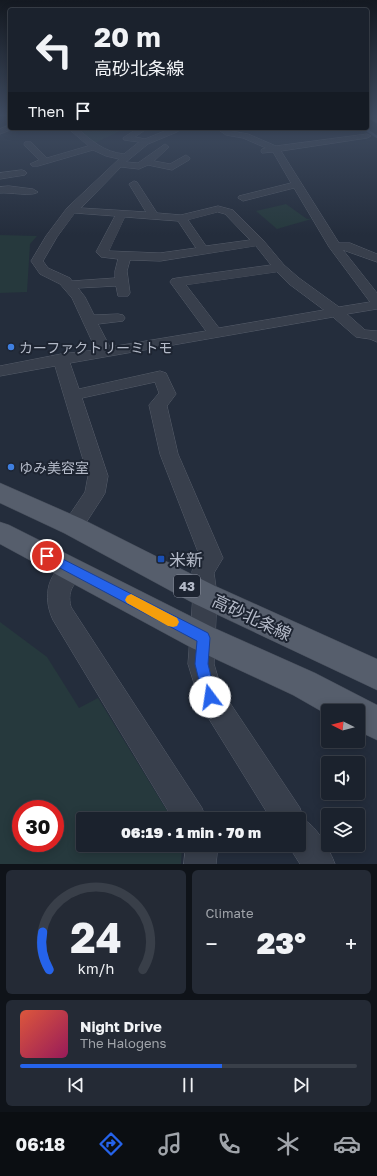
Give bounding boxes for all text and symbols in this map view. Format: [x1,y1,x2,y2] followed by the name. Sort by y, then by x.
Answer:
[94,20,161,53] text: 20 m
[28,24,80,76] icon: left
[94,57,184,79] text: 高砂北条線
[72,100,94,122] icon: arrive
[28,102,64,120] text: Then
[19,339,172,356] place label: カーファクトリーミトモ
[6,342,16,352] marker: カーファクトリーミトモ
[19,459,89,476] place label: ゆみ美容室
[6,462,16,472] marker: ゆみ美容室
[30,539,64,573] pin
[36,545,58,567] icon: arrive
[169,549,203,570] place label: 米新
[156,554,166,564] marker: 米新
[174,575,200,597] road number: 43
[209,590,295,644] street label: 高砂北条線
[189,676,231,718] position arrow
[321,704,365,748] north arrow
[321,704,365,852] map controls
[321,756,365,800] button: sound
[12,800,64,852] speed limit sign: 30
[321,808,365,852] button: layers
[121,823,261,841] text: 06:19 · 1 min · 70 m
[206,905,253,921] text: Climate
[70,912,121,962] text: 24
[257,925,306,961] text: 23°
[206,930,218,957] text: −
[345,930,357,957] text: +
[78,960,114,977] text: km/h
[80,1017,162,1035] text: Night Drive
[80,1035,166,1051] text: The Halogens
[65,1074,87,1096] icon: previous
[177,1074,199,1096] icon: pause
[290,1074,312,1096] icon: next
[97,1130,125,1158] icon: directions
[156,1130,184,1158] icon: music
[215,1130,243,1158] icon: phone
[274,1130,302,1158] icon: climate
[333,1130,361,1158] icon: car
[16,1133,65,1155] text: 06:18

